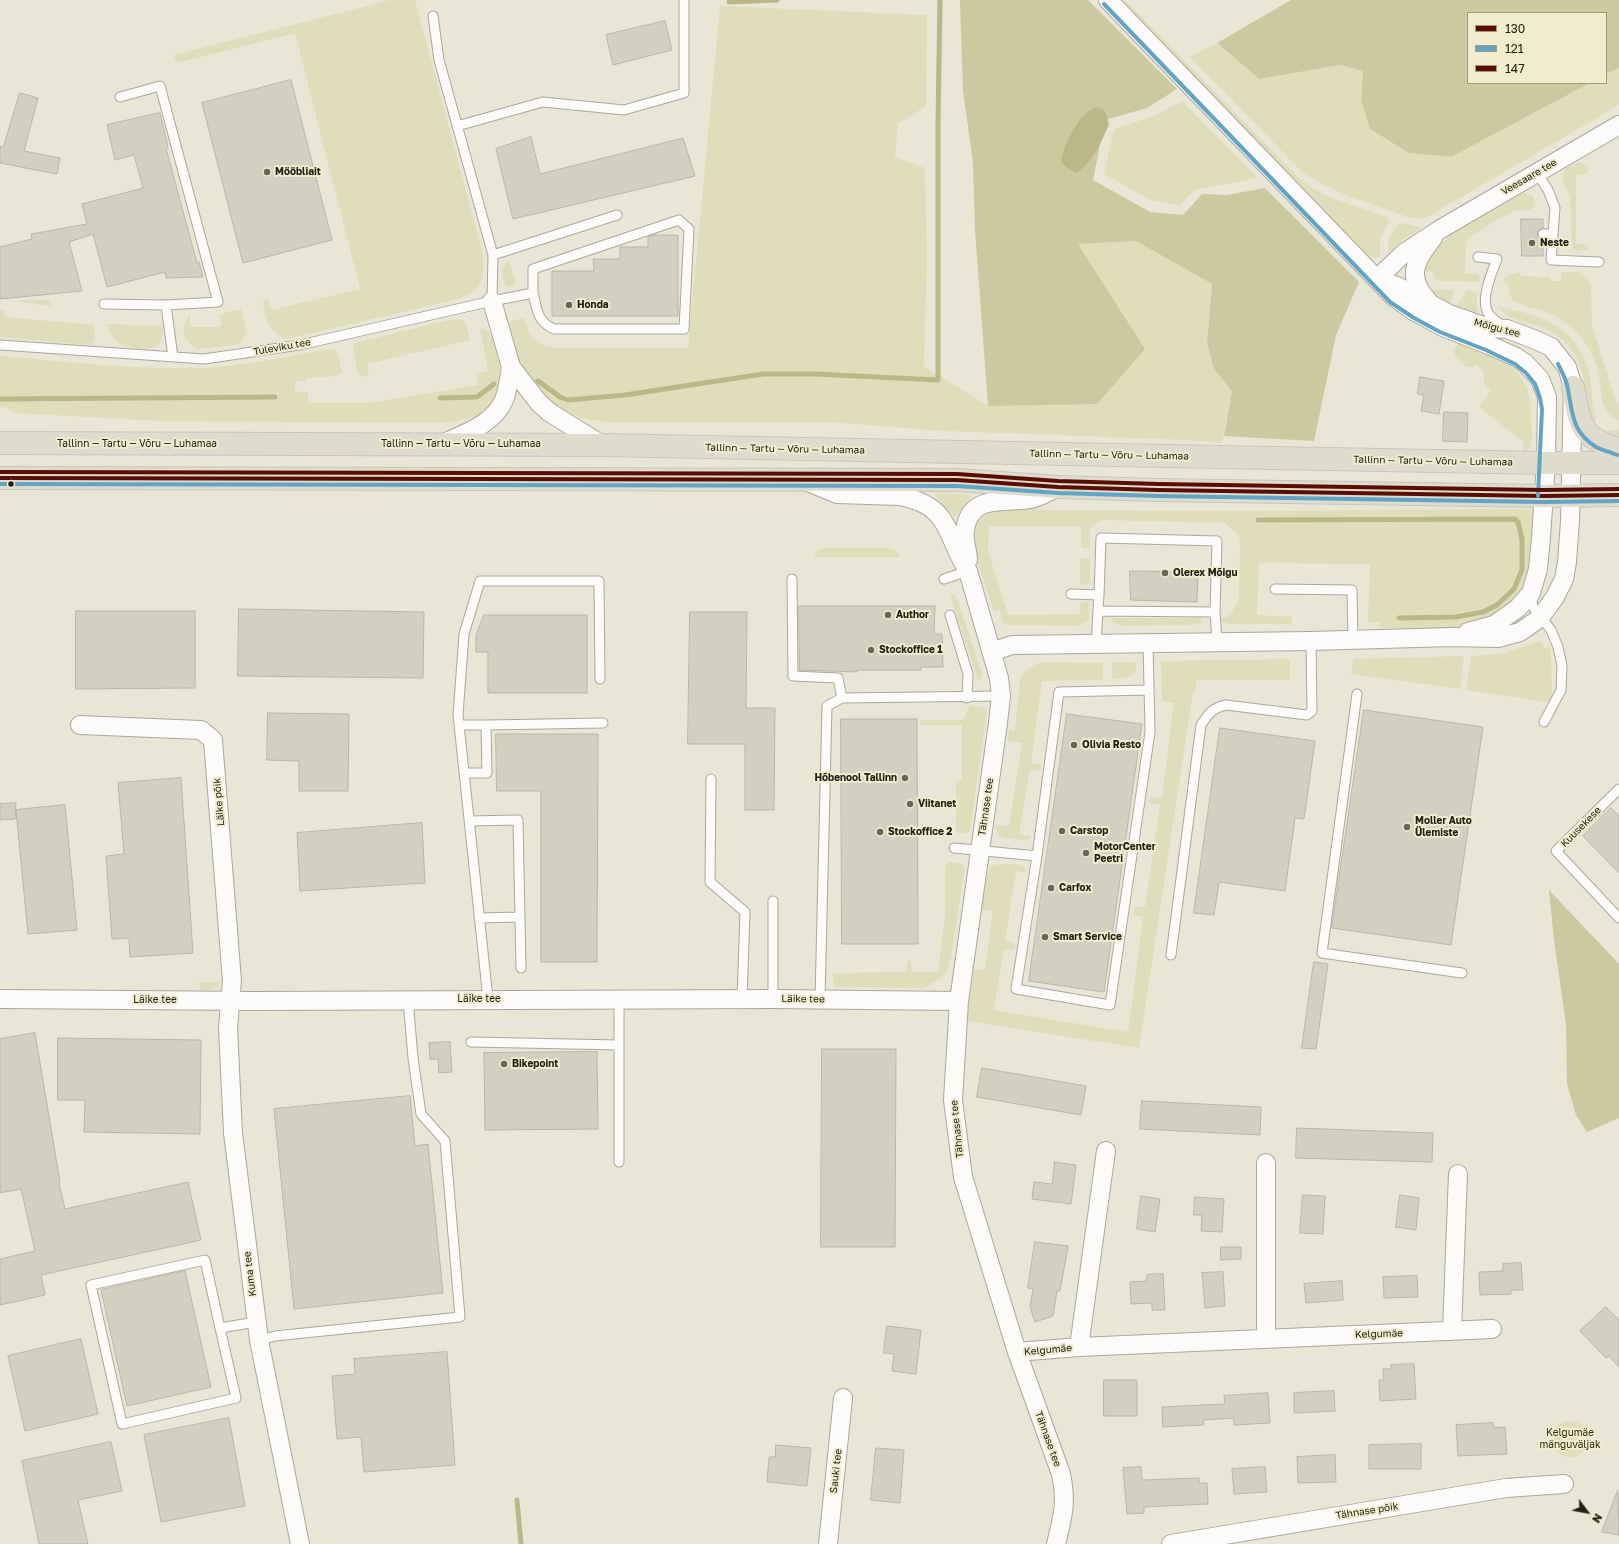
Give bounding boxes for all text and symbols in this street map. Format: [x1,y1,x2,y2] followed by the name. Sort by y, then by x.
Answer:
[1467,12,1607,84] legend
[1505,21,1525,36] text: 130
[1505,41,1524,56] text: 121
[1505,61,1525,76] text: 147
[1499,156,1559,198] street label: Veesaare tee
[275,166,321,178] place label: Mööbliait
[262,167,272,177] marker: Mööbliait
[1540,237,1569,249] place label: Neste
[1527,238,1537,248] marker: Neste
[577,299,609,311] place label: Honda
[564,300,574,310] marker: Honda
[1472,316,1522,340] street label: Mõigu tee
[252,336,312,358] street label: Tuleviku tee
[57,438,217,450] street label: Tallinn — Tartu — Võru — Luhamaa
[381,438,541,450] street label: Tallinn — Tartu — Võru — Luhamaa
[705,442,865,456] street label: Tallinn — Tartu — Võru — Luhamaa
[1029,448,1189,462] street label: Tallinn — Tartu — Võru — Luhamaa
[1353,454,1513,468] street label: Tallinn — Tartu — Võru — Luhamaa
[6,479,16,489] unlabelled marker
[1173,567,1237,579] place label: Olerex Mõigu
[1160,568,1170,578] marker: Olerex Mõigu
[896,609,929,621] place label: Author
[883,610,893,620] marker: Author
[879,644,942,656] place label: Stockoffice 1
[866,645,876,655] marker: Stockoffice 1
[1082,739,1141,751] place label: Olivia Resto
[1069,740,1079,750] marker: Olivia Resto
[814,772,897,784] place label: Hõbenool Tallinn
[900,773,910,783] marker: Hõbenool Tallinn
[211,777,227,827] street label: Läike põik
[976,777,996,837] street label: Tähnase tee
[918,798,956,810] place label: Viitanet
[905,799,915,809] marker: Viitanet
[1558,804,1604,850] street label: Kuusekese
[1415,815,1472,838] place label: Moller Auto Ülemiste
[1402,822,1412,832] marker: Moller Auto Ülemiste
[1070,825,1108,837] place label: Carstop
[888,826,952,838] place label: Stockoffice 2
[1057,826,1067,836] marker: Carstop
[875,827,885,837] marker: Stockoffice 2
[1094,841,1156,864] place label: MotorCenter Peetri
[1081,848,1091,858] marker: MotorCenter Peetri
[1059,882,1091,894] place label: Carfox
[1046,883,1056,893] marker: Carfox
[1053,931,1122,943] place label: Smart Service
[1040,932,1050,942] marker: Smart Service
[457,993,501,1005] street label: Läike tee
[781,993,825,1005] street label: Läike tee
[133,994,177,1006] street label: Läike tee
[512,1058,558,1070] place label: Bikepoint
[499,1059,509,1069] marker: Bikepoint
[948,1099,966,1159] street label: Tähnase tee
[241,1251,259,1297] street label: Kuma tee
[1355,1327,1403,1341] street label: Kelgumäe
[1024,1342,1072,1358] street label: Kelgumäe
[1032,1410,1064,1468] street label: Tähnase tee
[1539,1427,1601,1450] park label: Kelgumäe mänguväljak
[828,1448,844,1494] street label: Sauki tee
[1567,1492,1607,1532] north arrow
[1335,1500,1399,1522] street label: Tähnase põik
[1590,1512,1605,1526] text: N

